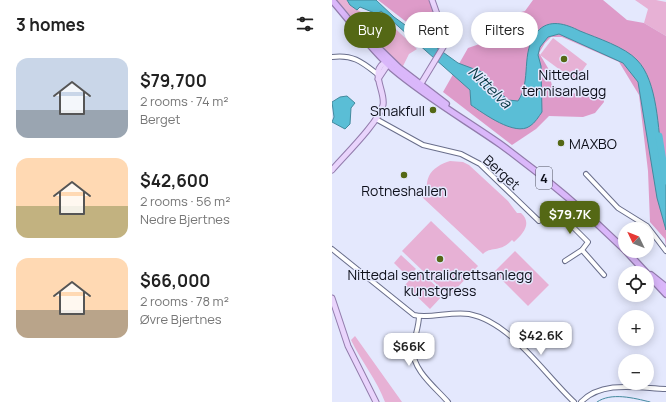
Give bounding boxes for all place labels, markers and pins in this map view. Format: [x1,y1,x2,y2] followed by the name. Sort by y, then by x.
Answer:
[559,54,569,64] marker: Nittedal tennisanlegg
[522,65,606,100] place label: Nittedal tennisanlegg
[370,101,425,120] place label: Smakfull
[428,105,438,115] marker: Smakfull
[569,134,617,153] place label: MAXBO
[556,138,566,148] marker: MAXBO
[399,170,409,180] marker: Rotneshallen
[361,181,447,200] place label: Rotneshallen
[537,201,603,235] pin: $79.7K
[435,254,445,264] marker: Nittedal sentralidrettsanlegg kunstgress
[347,265,533,300] place label: Nittedal sentralidrettsanlegg kunstgress
[508,322,574,356] pin: $42.6K
[385,333,433,367] pin: $66K

